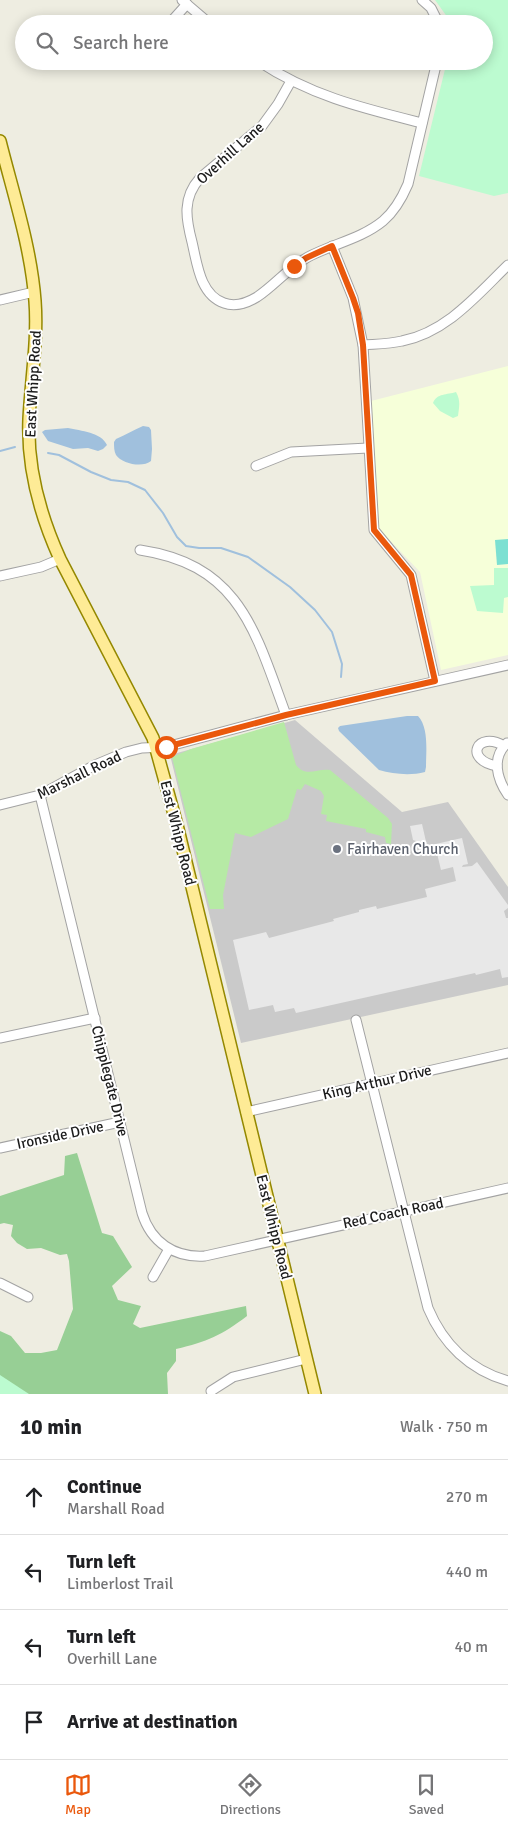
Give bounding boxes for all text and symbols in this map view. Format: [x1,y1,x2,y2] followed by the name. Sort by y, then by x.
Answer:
[15,15,493,70] search box
[33,29,61,57] icon: search
[73,31,169,55] text: Search here
[193,118,267,188] street label: Overhill Lane
[283,255,306,278] route end
[21,330,45,438] street label: East Whipp Road
[155,736,178,759] route start
[34,747,124,803] street label: Marshall Road
[156,779,200,887] street label: East Whipp Road
[347,840,459,858] place label: Fairhaven Church
[331,843,343,855] marker: Fairhaven Church
[88,1024,132,1138] street label: Chipplegate Drive
[321,1061,433,1103] street label: King Arthur Drive
[15,1117,105,1153] street label: Ironside Drive
[252,1173,296,1281] street label: East Whipp Road
[341,1194,445,1232] street label: Red Coach Road
[20,1414,82,1440] text: 10 min
[400,1417,488,1437] text: Walk · 750 m
[67,1475,142,1499] text: Continue
[20,1483,48,1511] icon: ahead
[446,1487,488,1507] text: 270 m
[67,1499,165,1519] text: Marshall Road
[67,1550,136,1574] text: Turn left
[20,1558,48,1586] icon: left
[446,1562,488,1582] text: 440 m
[67,1574,174,1594] text: Limberlost Trail
[67,1625,136,1649] text: Turn left
[20,1633,48,1661] icon: left
[454,1637,488,1657] text: 40 m
[67,1649,157,1669] text: Overhill Lane
[20,1708,48,1736] icon: arrive
[67,1710,238,1734] text: Arrive at destination
[64,1771,92,1818] tab: Map
[220,1771,281,1818] tab: Directions
[409,1771,444,1818] tab: Saved

